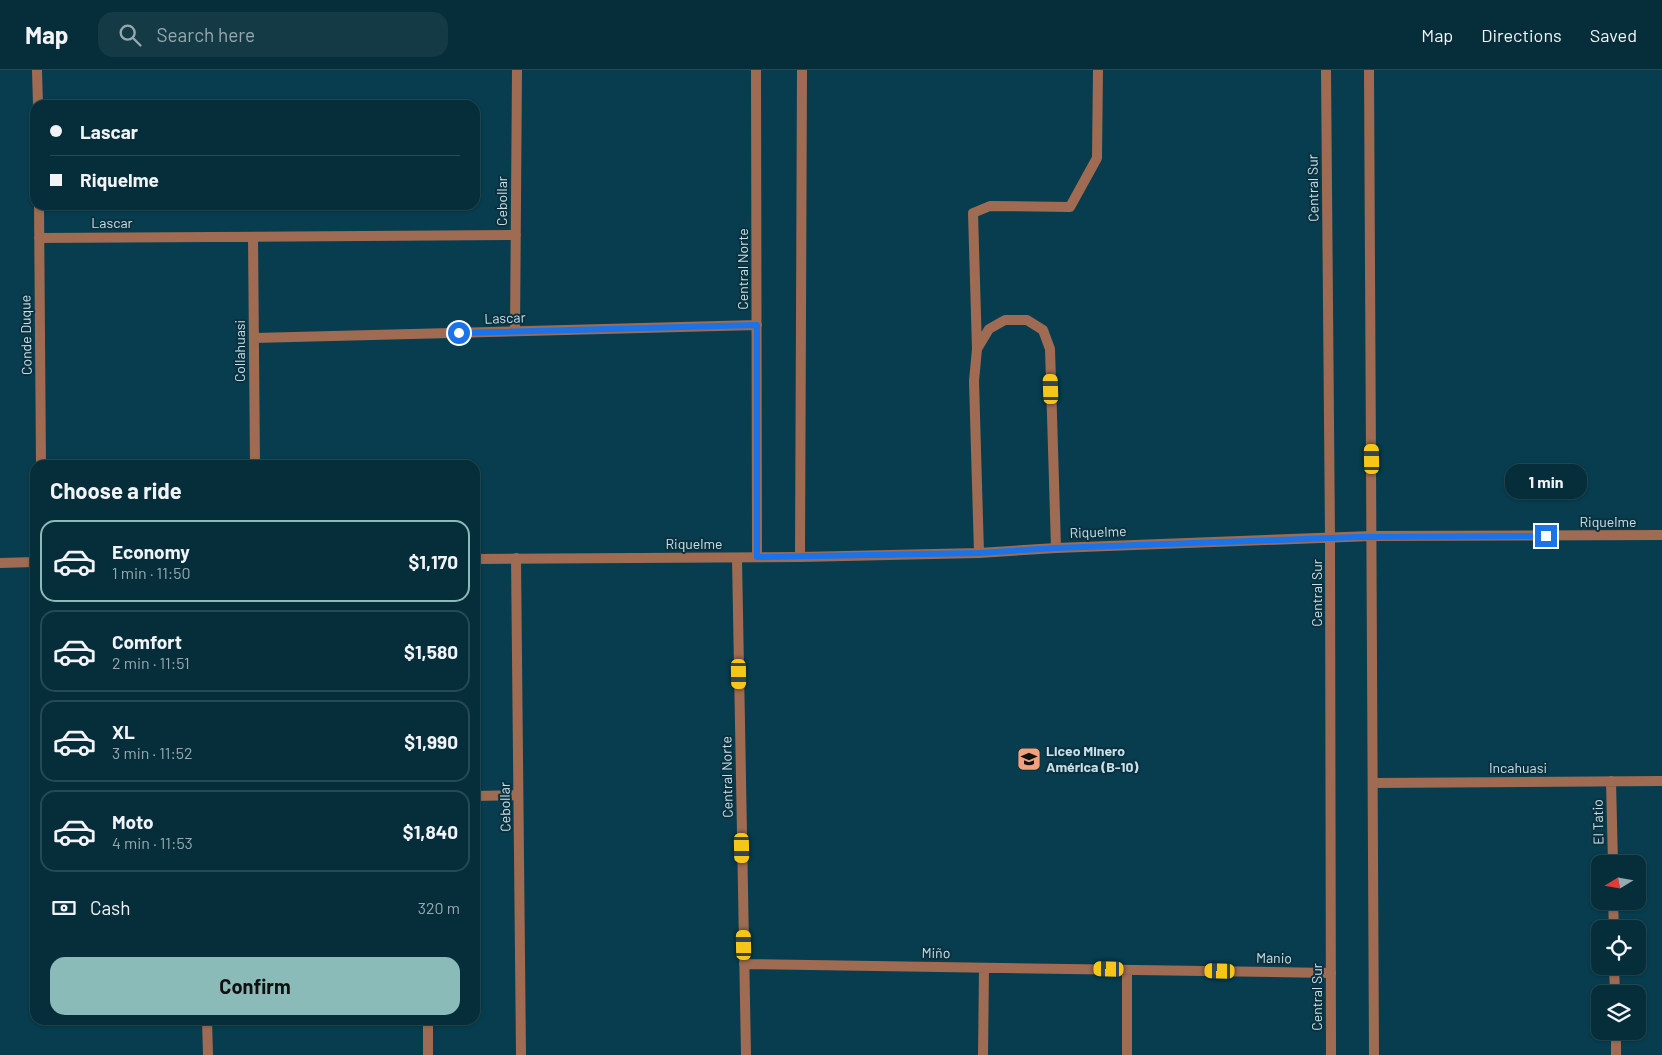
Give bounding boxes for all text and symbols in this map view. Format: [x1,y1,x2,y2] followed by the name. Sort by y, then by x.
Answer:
[98,12,448,57] search box
[25,20,68,49] text: Map
[116,21,144,49] icon: search
[156,23,255,46] text: Search here
[1421,24,1453,46] text: Map
[1481,24,1562,46] text: Directions
[1590,24,1637,46] text: Saved
[80,120,138,143] text: Lascar
[1303,154,1322,222] street label: Central Sur
[80,168,159,191] text: Riquelme
[493,176,510,226] street label: Cebollar
[91,214,133,231] street label: Lascar
[734,228,751,310] street label: Central Norte
[16,295,35,375] street label: Conde Duque
[484,308,526,327] street label: Lascar
[231,320,248,382] street label: Collahuasi
[448,322,470,344] route start
[1042,374,1059,404] car
[1364,444,1379,474] car
[1505,464,1587,498] callout: 1 min
[1528,472,1564,491] text: 1 min
[50,477,182,503] text: Choose a ride
[1580,513,1637,530] street label: Riquelme
[1069,522,1127,541] street label: Riquelme
[1535,525,1557,547] route end
[666,535,723,552] street label: Riquelme
[52,539,97,584] icon: car
[112,540,190,563] text: Economy
[408,550,458,573] text: $1,170
[1308,559,1325,627] street label: Central Sur
[112,563,190,582] text: 1 min · 11:50
[52,629,97,674] icon: car
[112,630,182,653] text: Comfort
[404,640,458,663] text: $1,580
[112,653,190,672] text: 2 min · 11:51
[731,659,746,689] car
[52,719,97,764] icon: car
[112,720,135,743] text: XL
[404,730,458,753] text: $1,990
[717,736,736,818] street label: Central Norte
[1046,742,1138,775] place label: Liceo Minero América (B-10)
[112,743,193,762] text: 3 min · 11:52
[1016,746,1042,772] school or university icon: Liceo Minero América (B-10)
[1489,759,1547,776] street label: Incahuasi
[496,782,513,832] street label: Cebollar
[1589,799,1606,845] street label: El Tatio
[52,809,97,854] icon: car
[112,810,154,833] text: Moto
[403,820,458,843] text: $1,840
[112,833,193,852] text: 4 min · 11:53
[734,833,749,863] car
[1591,855,1646,910] north arrow
[1591,855,1646,1040] map controls
[50,894,78,922] icon: cash
[90,896,131,919] text: Cash
[418,898,460,917] text: 320 m
[1591,920,1646,975] button: locate
[736,930,751,960] car
[921,944,951,961] street label: Miño
[1256,949,1292,966] street label: Manio
[50,957,460,1015] button: Confirm
[1093,961,1124,977] car
[1204,963,1235,979] car
[1308,963,1325,1031] street label: Central Sur
[1591,985,1646,1040] button: layers

